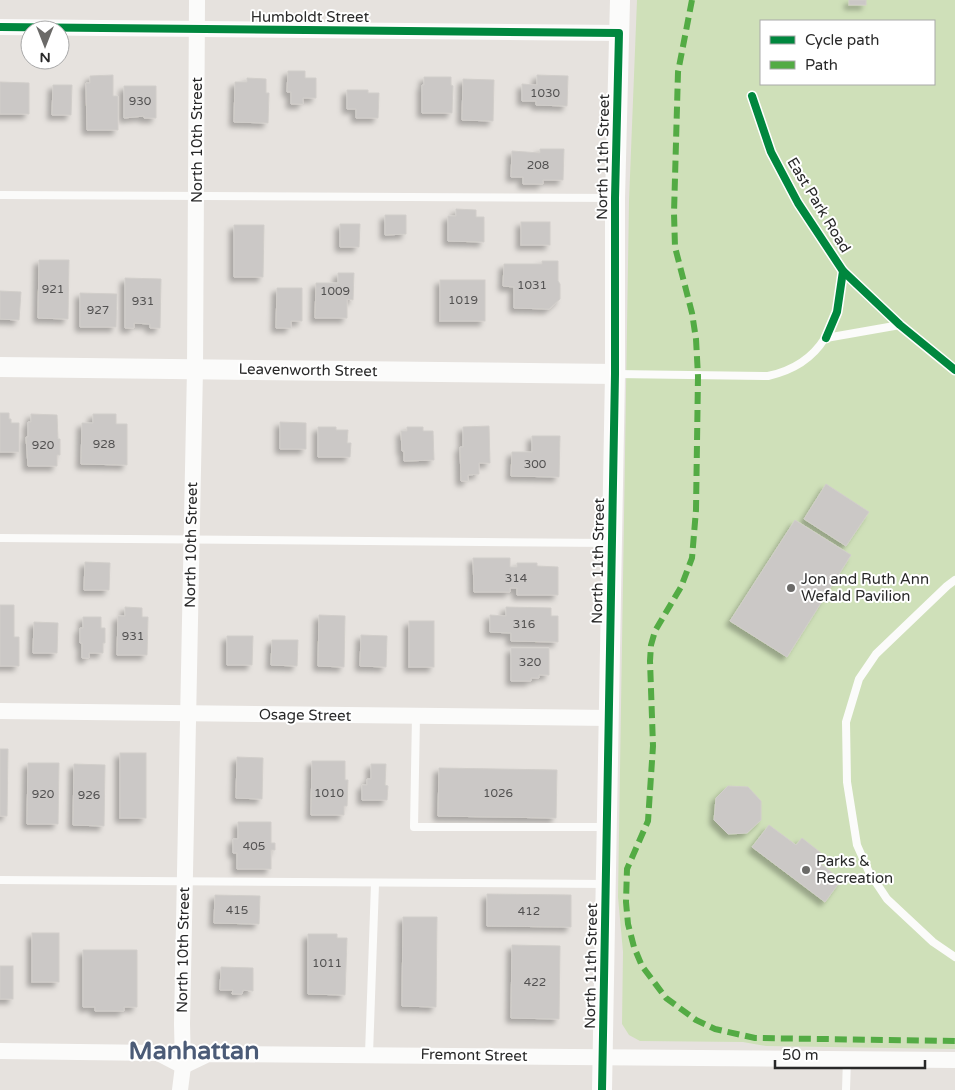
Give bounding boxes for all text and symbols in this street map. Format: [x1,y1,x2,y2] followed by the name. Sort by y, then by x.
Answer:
[251,8,369,26] street label: Humboldt Street
[20,20,70,70] north arrow
[760,20,935,85] legend
[805,31,879,49] text: Cycle path
[39,49,51,66] text: N
[805,56,838,74] text: Path
[188,77,206,203] street label: North 10th Street
[530,86,561,100] house number: 1030
[129,94,152,108] house number: 930
[593,94,613,220] street label: North 11th Street
[783,154,855,256] street label: East Park Road
[527,158,549,172] house number: 208
[517,278,547,292] house number: 1031
[42,282,64,296] house number: 921
[320,284,350,298] house number: 1009
[448,293,478,307] house number: 1019
[132,294,154,308] house number: 931
[87,303,109,317] house number: 927
[238,360,378,380] street label: Leavenworth Street
[93,437,115,451] house number: 928
[32,438,55,452] house number: 920
[524,457,547,471] house number: 300
[181,482,201,608] street label: North 10th Street
[588,498,608,624] street label: North 11th Street
[801,570,929,605] place label: Jon and Ruth Ann Wefald Pavilion
[505,571,528,585] house number: 314
[785,582,797,594] marker: Jon and Ruth Ann Wefald Pavilion
[513,617,535,631] house number: 316
[122,629,144,643] house number: 931
[519,655,542,669] house number: 320
[259,705,352,725] street label: Osage Street
[314,786,345,800] house number: 1010
[483,786,513,800] house number: 1026
[32,787,55,801] house number: 920
[78,788,100,802] house number: 926
[243,839,265,853] house number: 405
[816,852,893,887] place label: Parks & Recreation
[800,864,812,876] marker: Parks & Recreation
[173,887,193,1013] street label: North 10th Street
[226,903,248,917] house number: 415
[581,903,601,1029] street label: North 11th Street
[518,904,540,918] house number: 412
[312,956,342,970] house number: 1011
[524,975,546,989] house number: 422
[129,1036,259,1066] district label: Manhattan
[775,1038,925,1070] scale bar
[420,1045,528,1065] street label: Fremont Street
[782,1046,819,1064] text: 50 m

